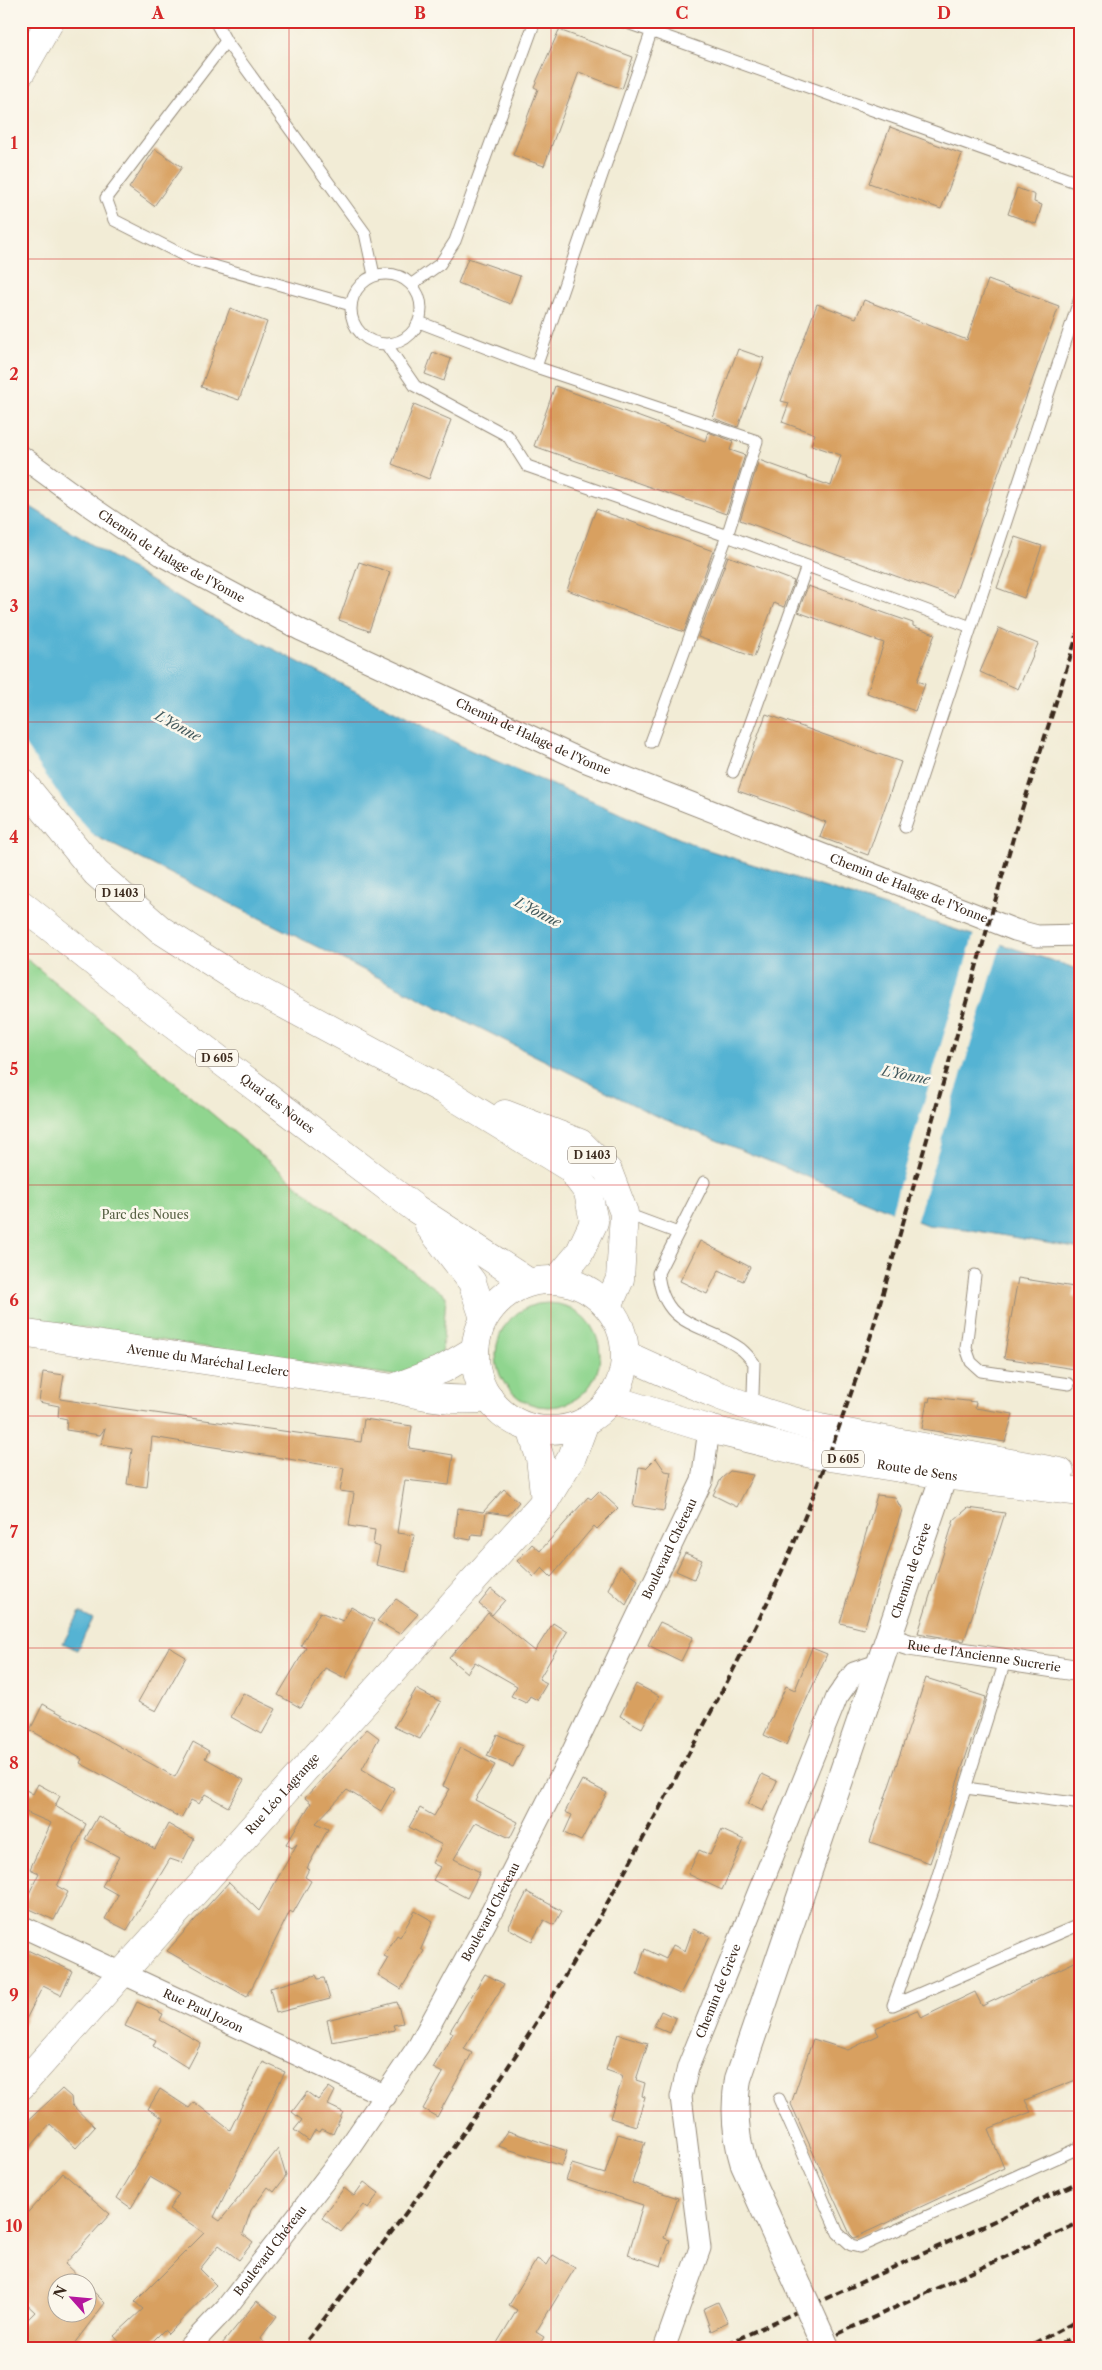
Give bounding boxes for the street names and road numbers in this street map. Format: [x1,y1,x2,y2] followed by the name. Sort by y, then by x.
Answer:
[95,506,248,606] street label: Chemin de Halage de l'Yonne
[454,695,613,778] street label: Chemin de Halage de l'Yonne
[828,850,990,926] street label: Chemin de Halage de l'Yonne
[96,884,144,901] road number: D 1403
[196,1050,238,1066] road number: D 605
[237,1070,318,1136] street label: Quai des Noues
[568,1146,616,1164] road number: D 1403
[125,1341,290,1380] street label: Avenue du Maréchal Leclerc
[822,1450,864,1468] road number: D 605
[876,1457,959,1484] street label: Route de Sens
[639,1495,700,1601] street label: Boulevard Chéreau
[888,1521,934,1621] street label: Chemin de Grève
[906,1637,1062,1675] street label: Rue de l'Ancienne Sucrerie
[242,1750,323,1837] street label: Rue Léo Lagrange
[458,1859,523,1964] street label: Boulevard Chéreau
[692,1941,744,2040] street label: Chemin de Grève
[161,1985,246,2036] street label: Rue Paul Jozon
[230,2202,310,2299] street label: Boulevard Chéreau

